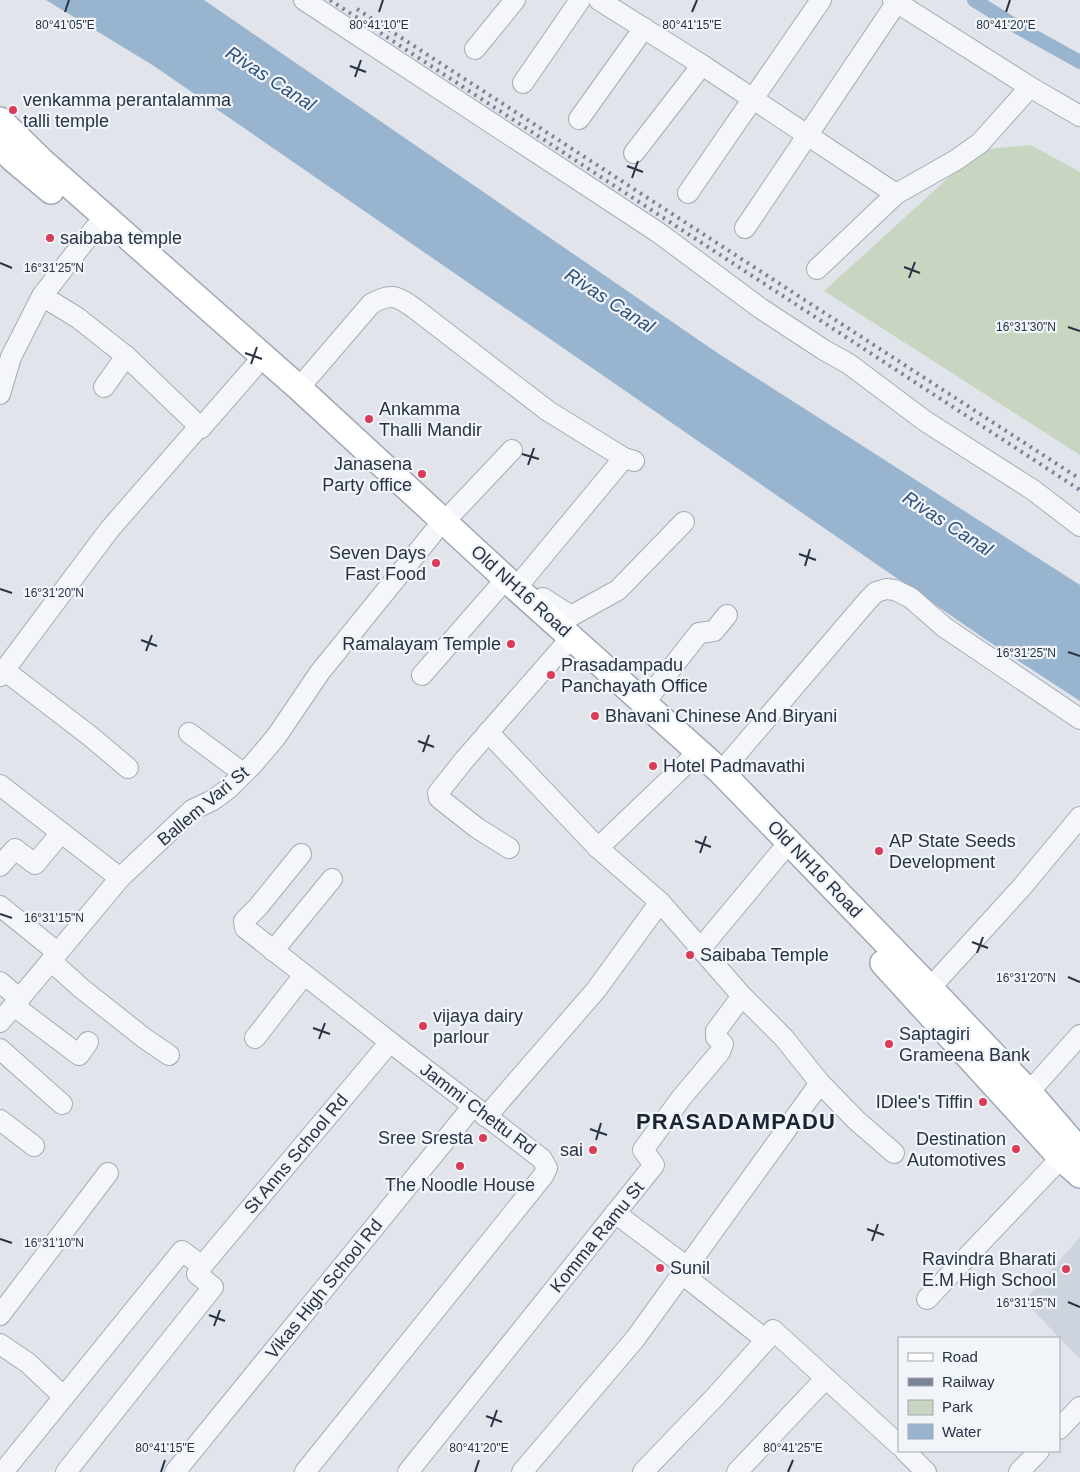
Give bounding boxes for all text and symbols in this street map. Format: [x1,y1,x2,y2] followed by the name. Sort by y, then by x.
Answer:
[35,18,95,32] text: 80°41'05"E
[349,18,409,32] text: 80°41'10"E
[662,18,722,32] text: 80°41'15"E
[976,18,1036,32] text: 80°41'20"E
[222,42,320,116] water label: Rivas Canal
[23,90,232,131] place label: venkamma perantalamma talli temple
[7,104,19,116] marker: venkamma perantalamma talli temple
[60,228,182,248] place label: saibaba temple
[44,232,56,244] marker: saibaba temple
[24,261,84,275] text: 16°31'25"N
[561,264,659,338] water label: Rivas Canal
[996,320,1056,334] text: 16°31'30"N
[379,399,482,440] place label: Ankamma Thalli Mandir
[363,413,375,425] marker: Ankamma Thalli Mandir
[322,454,413,495] place label: Janasena Party office
[416,468,428,480] marker: Janasena Party office
[899,487,997,561] water label: Rivas Canal
[467,541,575,641] street label: Old NH16 Road
[329,543,426,584] place label: Seven Days Fast Food
[430,557,442,569] marker: Seven Days Fast Food
[24,586,84,600] text: 16°31'20"N
[342,634,501,654] place label: Ramalayam Temple
[505,638,517,650] marker: Ramalayam Temple
[996,646,1056,660] text: 16°31'25"N
[561,655,708,696] place label: Prasadampadu Panchayath Office
[545,669,557,681] marker: Prasadampadu Panchayath Office
[605,706,837,726] place label: Bhavani Chinese And Biryani
[589,710,601,722] marker: Bhavani Chinese And Biryani
[663,756,805,776] place label: Hotel Padmavathi
[647,760,659,772] marker: Hotel Padmavathi
[153,762,253,850] street label: Ballem Vari St
[764,816,866,922] street label: Old NH16 Road
[889,831,1016,872] place label: AP State Seeds Development
[873,845,885,857] marker: AP State Seeds Development
[24,911,84,925] text: 16°31'15"N
[700,945,829,965] place label: Saibaba Temple
[684,949,696,961] marker: Saibaba Temple
[996,971,1056,985] text: 16°31'20"N
[433,1006,523,1047] place label: vijaya dairy parlour
[417,1020,429,1032] marker: vijaya dairy parlour
[899,1024,1031,1065] place label: Saptagiri Grameena Bank
[883,1038,895,1050] marker: Saptagiri Grameena Bank
[416,1059,540,1159] street label: Jammi Chettu Rd
[240,1090,352,1218] street label: St Anns School Rd
[876,1092,973,1112] place label: IDlee's Tiffin
[977,1096,989,1108] marker: IDlee's Tiffin
[636,1109,836,1134] district label: PRASADAMPADU
[378,1128,474,1148] place label: Sree Sresta
[907,1129,1006,1170] place label: Destination Automotives
[477,1132,489,1144] marker: Sree Sresta
[560,1140,583,1160] place label: sai
[1010,1143,1022,1155] marker: Destination Automotives
[587,1144,599,1156] marker: sai
[454,1160,466,1172] marker: The Noodle House
[385,1175,535,1195] place label: The Noodle House
[546,1177,648,1297] street label: Komma Ramu St
[262,1215,386,1363] street label: Vikas High School Rd
[24,1236,84,1250] text: 16°31'10"N
[922,1249,1056,1290] place label: Ravindra Bharati E.M High School
[670,1258,710,1278] place label: Sunil
[654,1262,666,1274] marker: Sunil
[1060,1263,1072,1275] marker: Ravindra Bharati E.M High School
[996,1296,1056,1310] text: 16°31'15"N
[898,1337,1060,1452] legend
[942,1348,978,1365] text: Road
[942,1373,995,1390] text: Railway
[942,1398,973,1415] text: Park
[942,1423,981,1440] text: Water
[135,1441,195,1455] text: 80°41'15"E
[449,1441,509,1455] text: 80°41'20"E
[763,1441,823,1455] text: 80°41'25"E

